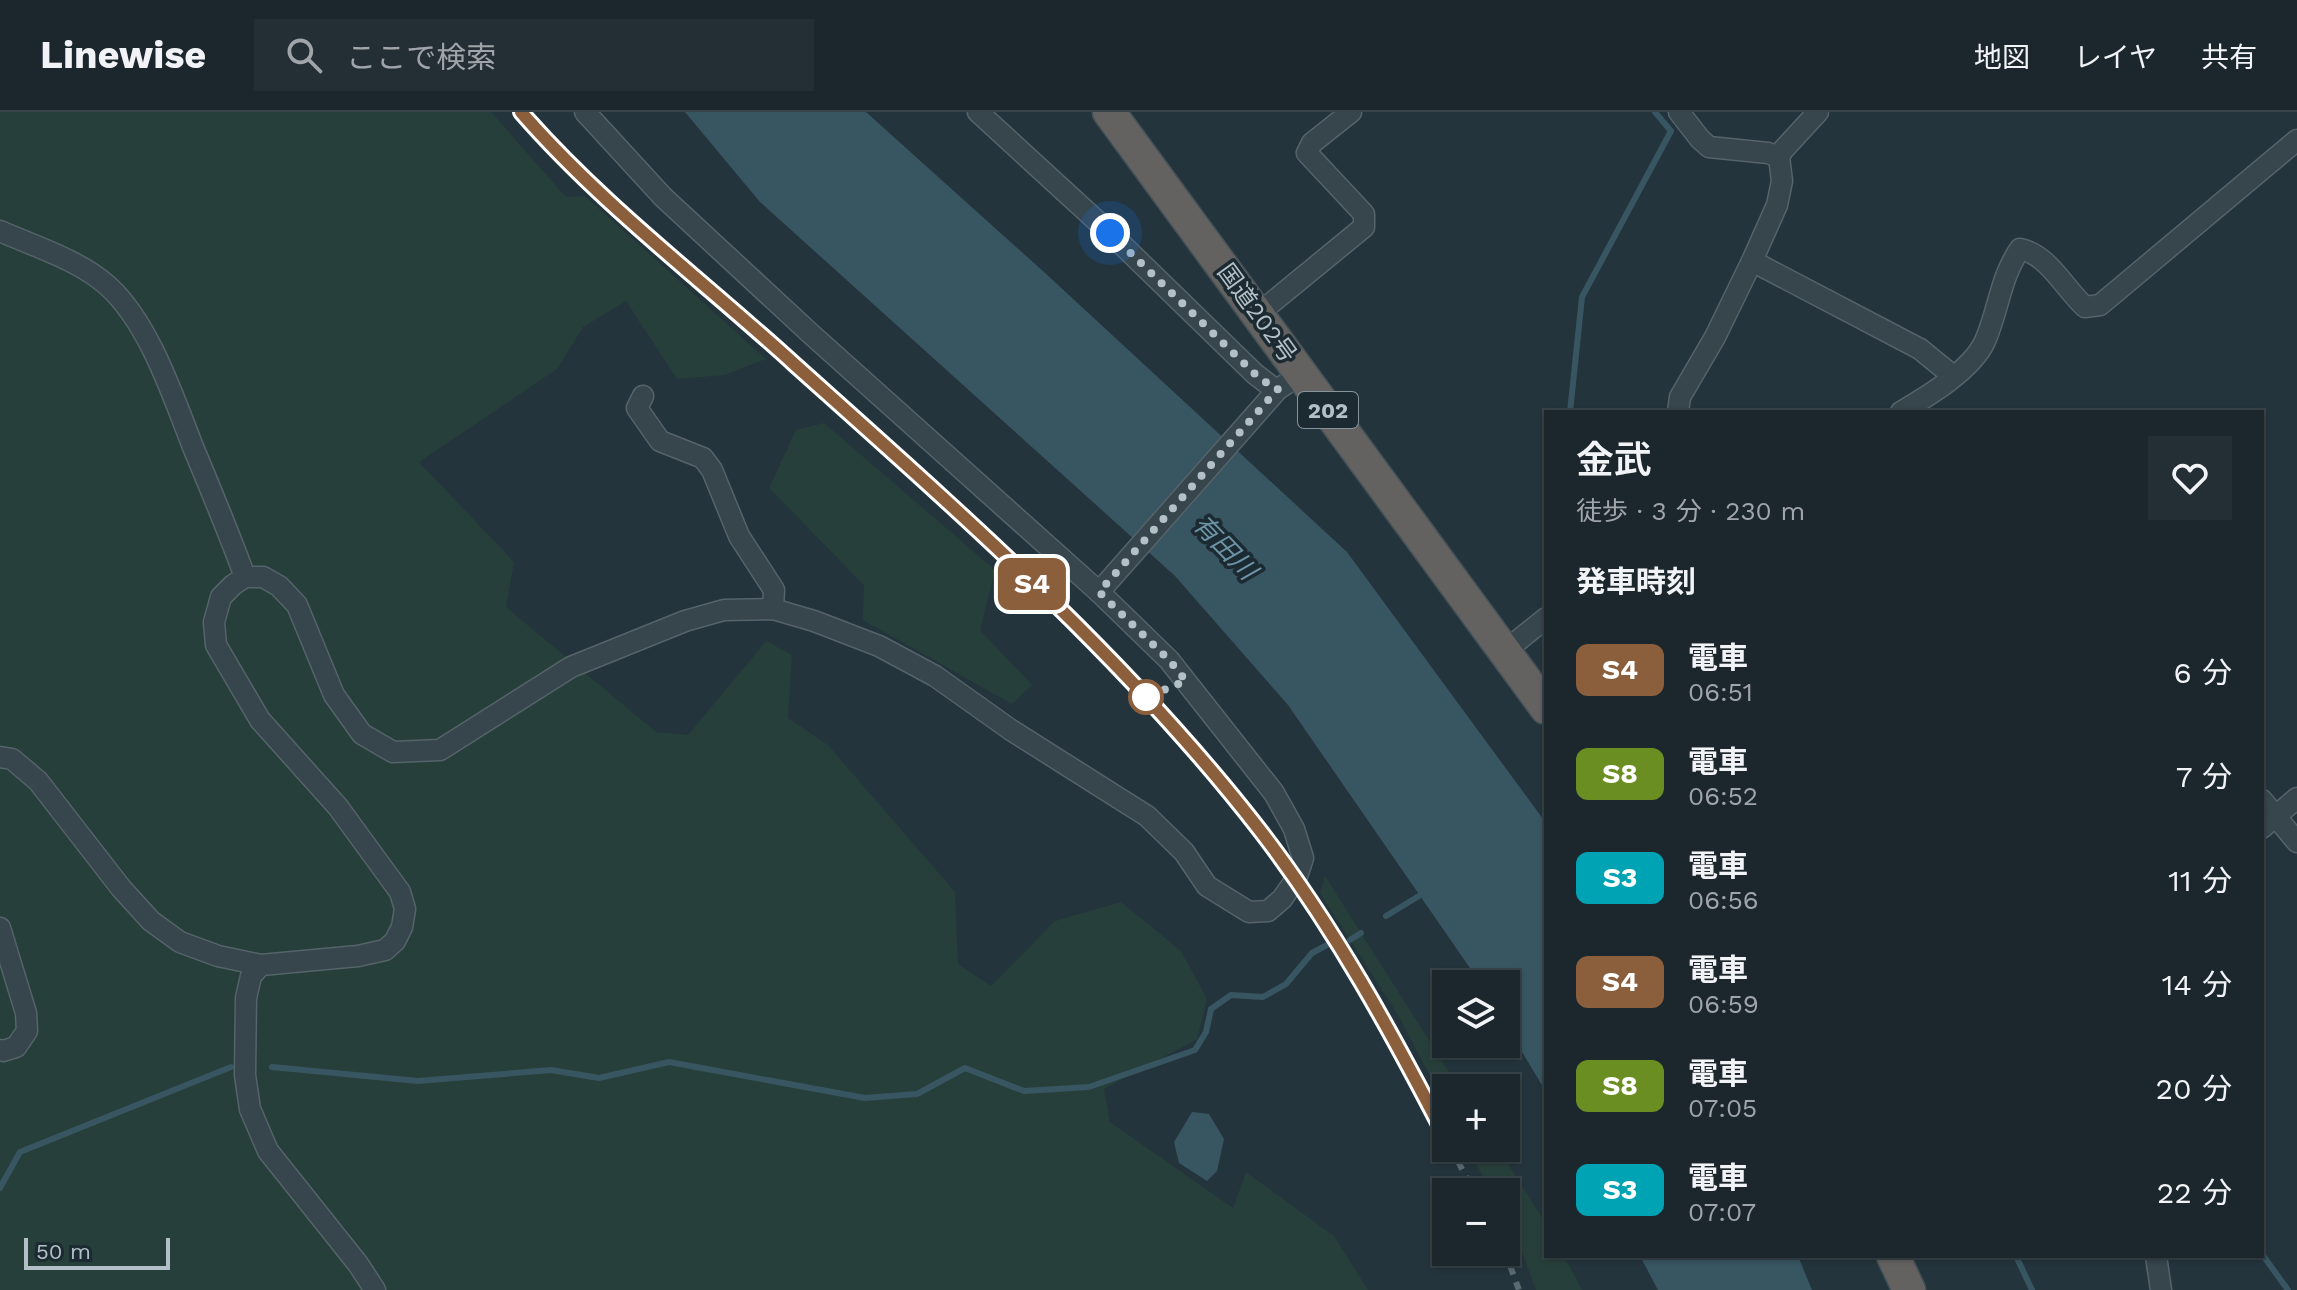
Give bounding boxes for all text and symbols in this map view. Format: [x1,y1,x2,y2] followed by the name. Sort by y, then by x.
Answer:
[254,19,814,91] search box
[40,33,206,77] text: Linewise
[282,33,326,77] icon: search
[346,40,496,75] text: ここで検索
[1974,41,2030,74] text: 地図
[2074,41,2157,74] text: レイヤ
[2201,41,2257,74] text: 共有
[1090,213,1130,253] your location
[1212,258,1302,368] street label: 国道202号
[1298,392,1358,428] road number: 202
[2148,436,2232,520] button: heart
[1576,438,1652,482] text: 金武
[1576,496,1805,526] text: 徒歩 · 3 分 · 230 m
[1187,509,1265,588] water label: 有田川
[996,558,1068,610] line badge: S4
[1576,564,1696,599] text: 発車時刻
[1014,567,1050,600] text: S4
[1688,640,1748,675] text: 電車
[1602,653,1638,686] text: S4
[2174,655,2232,690] text: 6 分
[1688,677,1753,707] text: 06:51
[1129,680,1163,714] unlabelled marker
[1688,744,1748,779] text: 電車
[1602,757,1638,790] text: S8
[2176,759,2232,794] text: 7 分
[1688,781,1758,811] text: 06:52
[1688,848,1748,883] text: 電車
[1603,861,1637,894] text: S3
[2168,863,2232,898] text: 11 分
[1688,885,1759,915] text: 06:56
[1688,952,1748,987] text: 電車
[1602,965,1638,998] text: S4
[2162,967,2232,1002] text: 14 分
[1432,970,1520,1266] map controls
[1432,970,1520,1058] button: layers
[1688,989,1759,1019] text: 06:59
[1688,1056,1748,1091] text: 電車
[1602,1069,1638,1102] text: S8
[2156,1071,2232,1106] text: 20 分
[1432,1074,1520,1162] button: +
[1688,1093,1757,1123] text: 07:05
[1688,1160,1748,1195] text: 電車
[1603,1173,1637,1206] text: S3
[2157,1175,2232,1210] text: 22 分
[1432,1178,1520,1266] button: −
[1688,1197,1756,1227] text: 07:07
[24,1234,170,1270] scale bar
[36,1239,91,1264] text: 50 m

